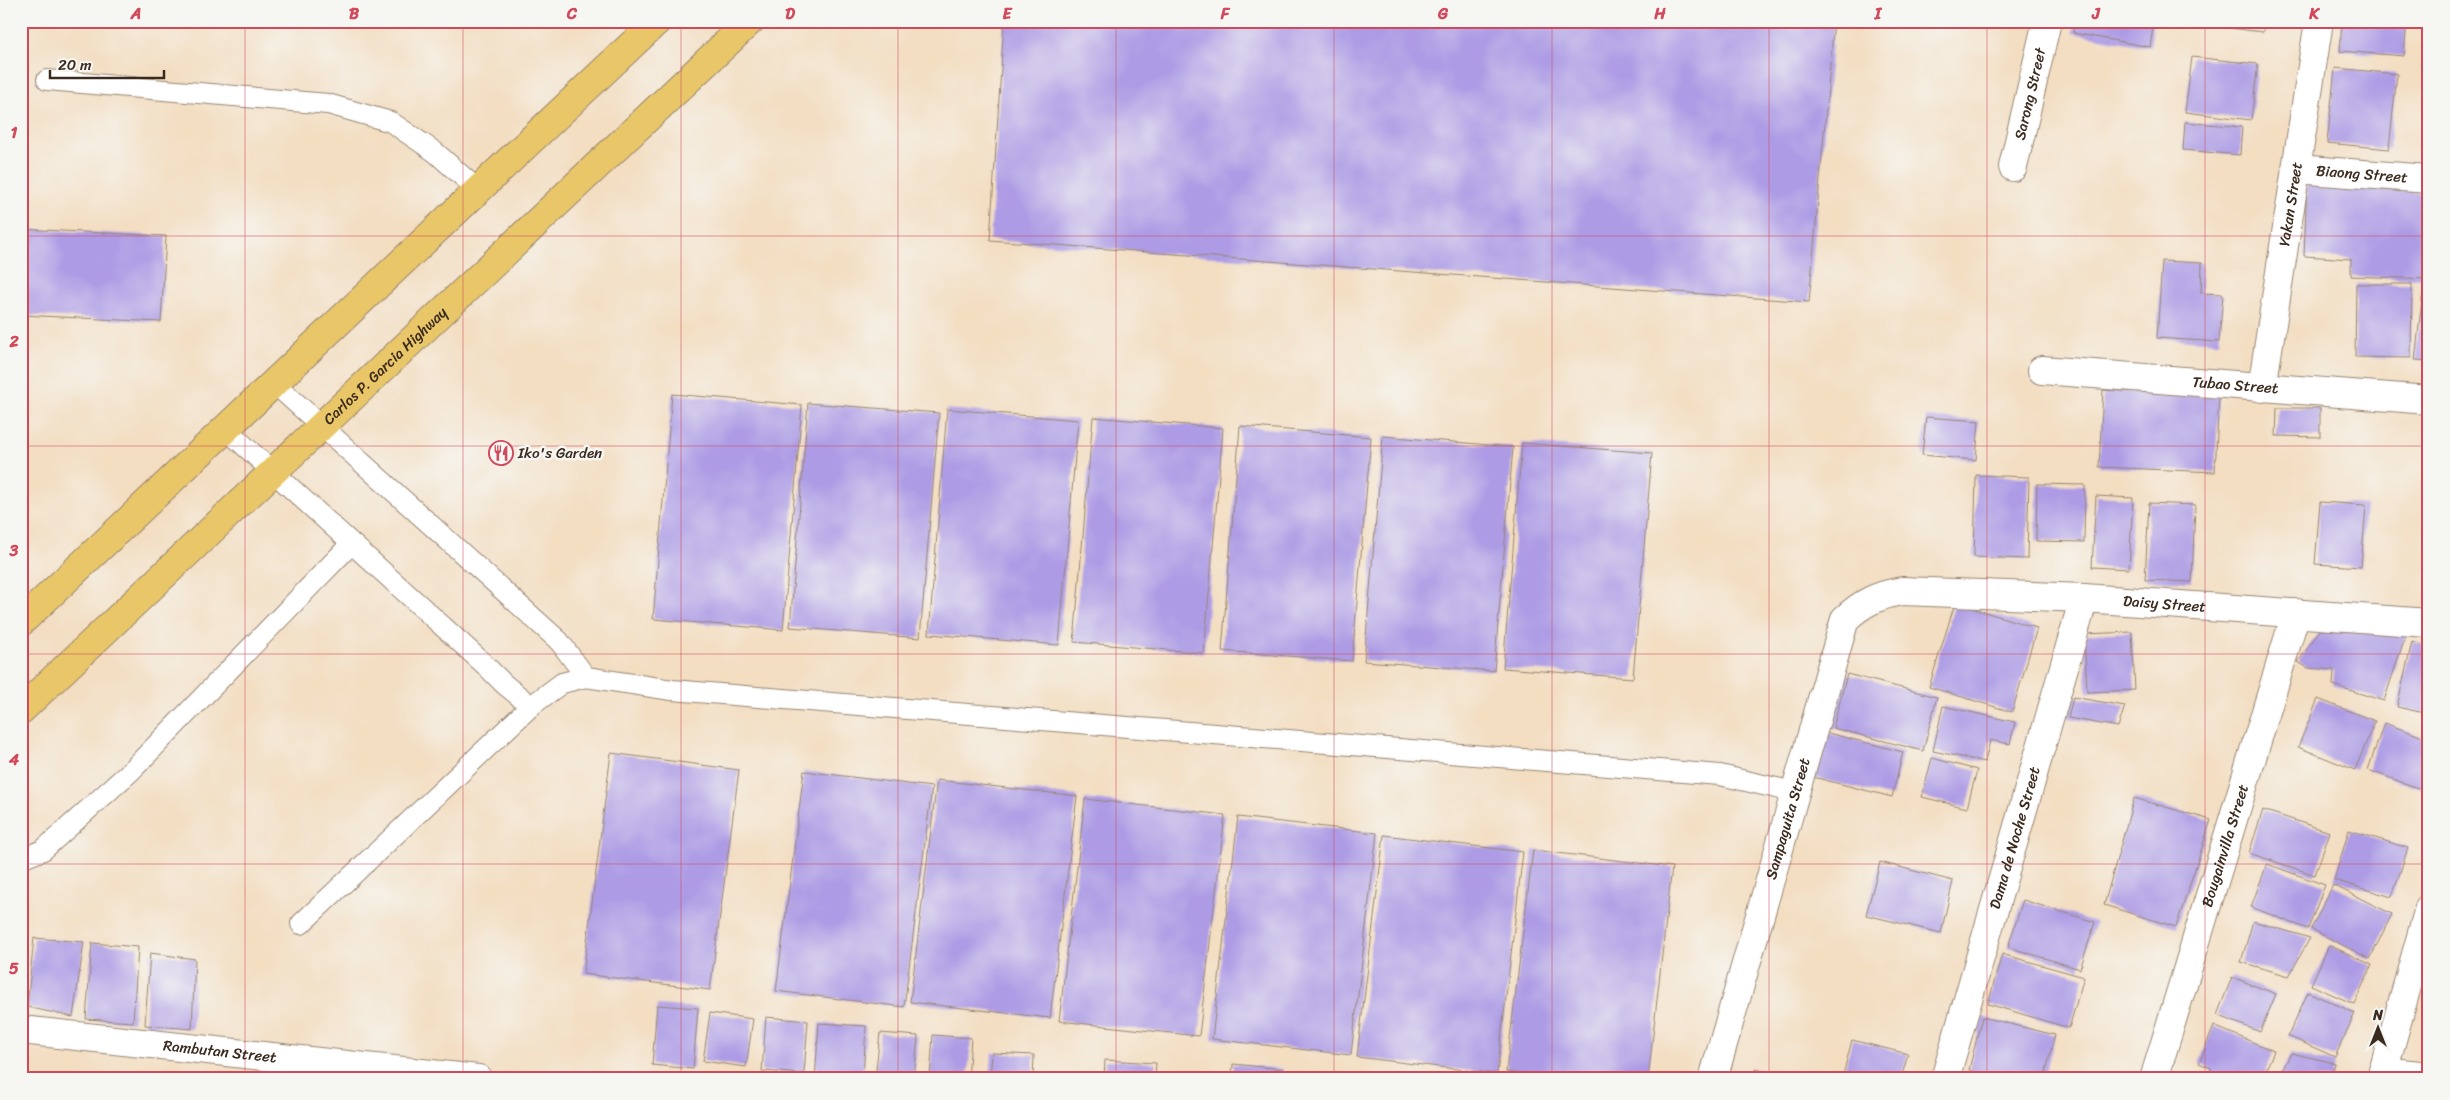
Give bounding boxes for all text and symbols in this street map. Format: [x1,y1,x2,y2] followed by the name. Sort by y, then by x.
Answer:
[130,0,141,28] text: A
[349,0,360,28] text: B
[566,0,578,28] text: C
[785,0,795,28] text: D
[1003,0,1013,28] text: E
[1220,0,1231,28] text: F
[1437,0,1449,28] text: G
[1653,0,1666,28] text: H
[1874,0,1883,28] text: I
[2091,0,2101,28] text: J
[2308,0,2320,28] text: K
[2007,44,2054,143] street label: Sarong Street
[50,48,164,80] scale bar
[58,52,92,78] text: 20 m
[11,118,18,147] text: 1
[2315,158,2409,190] street label: Biaong Street
[2271,160,2310,248] street label: Yakan Street
[317,300,454,431] street label: Carlos P. Garcia Highway
[8,327,19,356] text: 2
[2191,369,2280,401] street label: Tubao Street
[488,440,514,466] restaurant icon: Iko's Garden
[517,440,602,466] place label: Iko's Garden
[9,536,19,565] text: 3
[2122,588,2207,620] street label: Daisy Street
[8,745,19,774] text: 4
[1758,754,1818,882] street label: Sampaguita Street
[1982,763,2048,912] street label: Dama de Noche Street
[2194,781,2256,910] street label: Bougainvilla Street
[9,954,19,983] text: 5
[2352,1002,2402,1052] north arrow
[2372,1003,2383,1028] text: N
[162,1032,278,1070] street label: Rambutan Street

